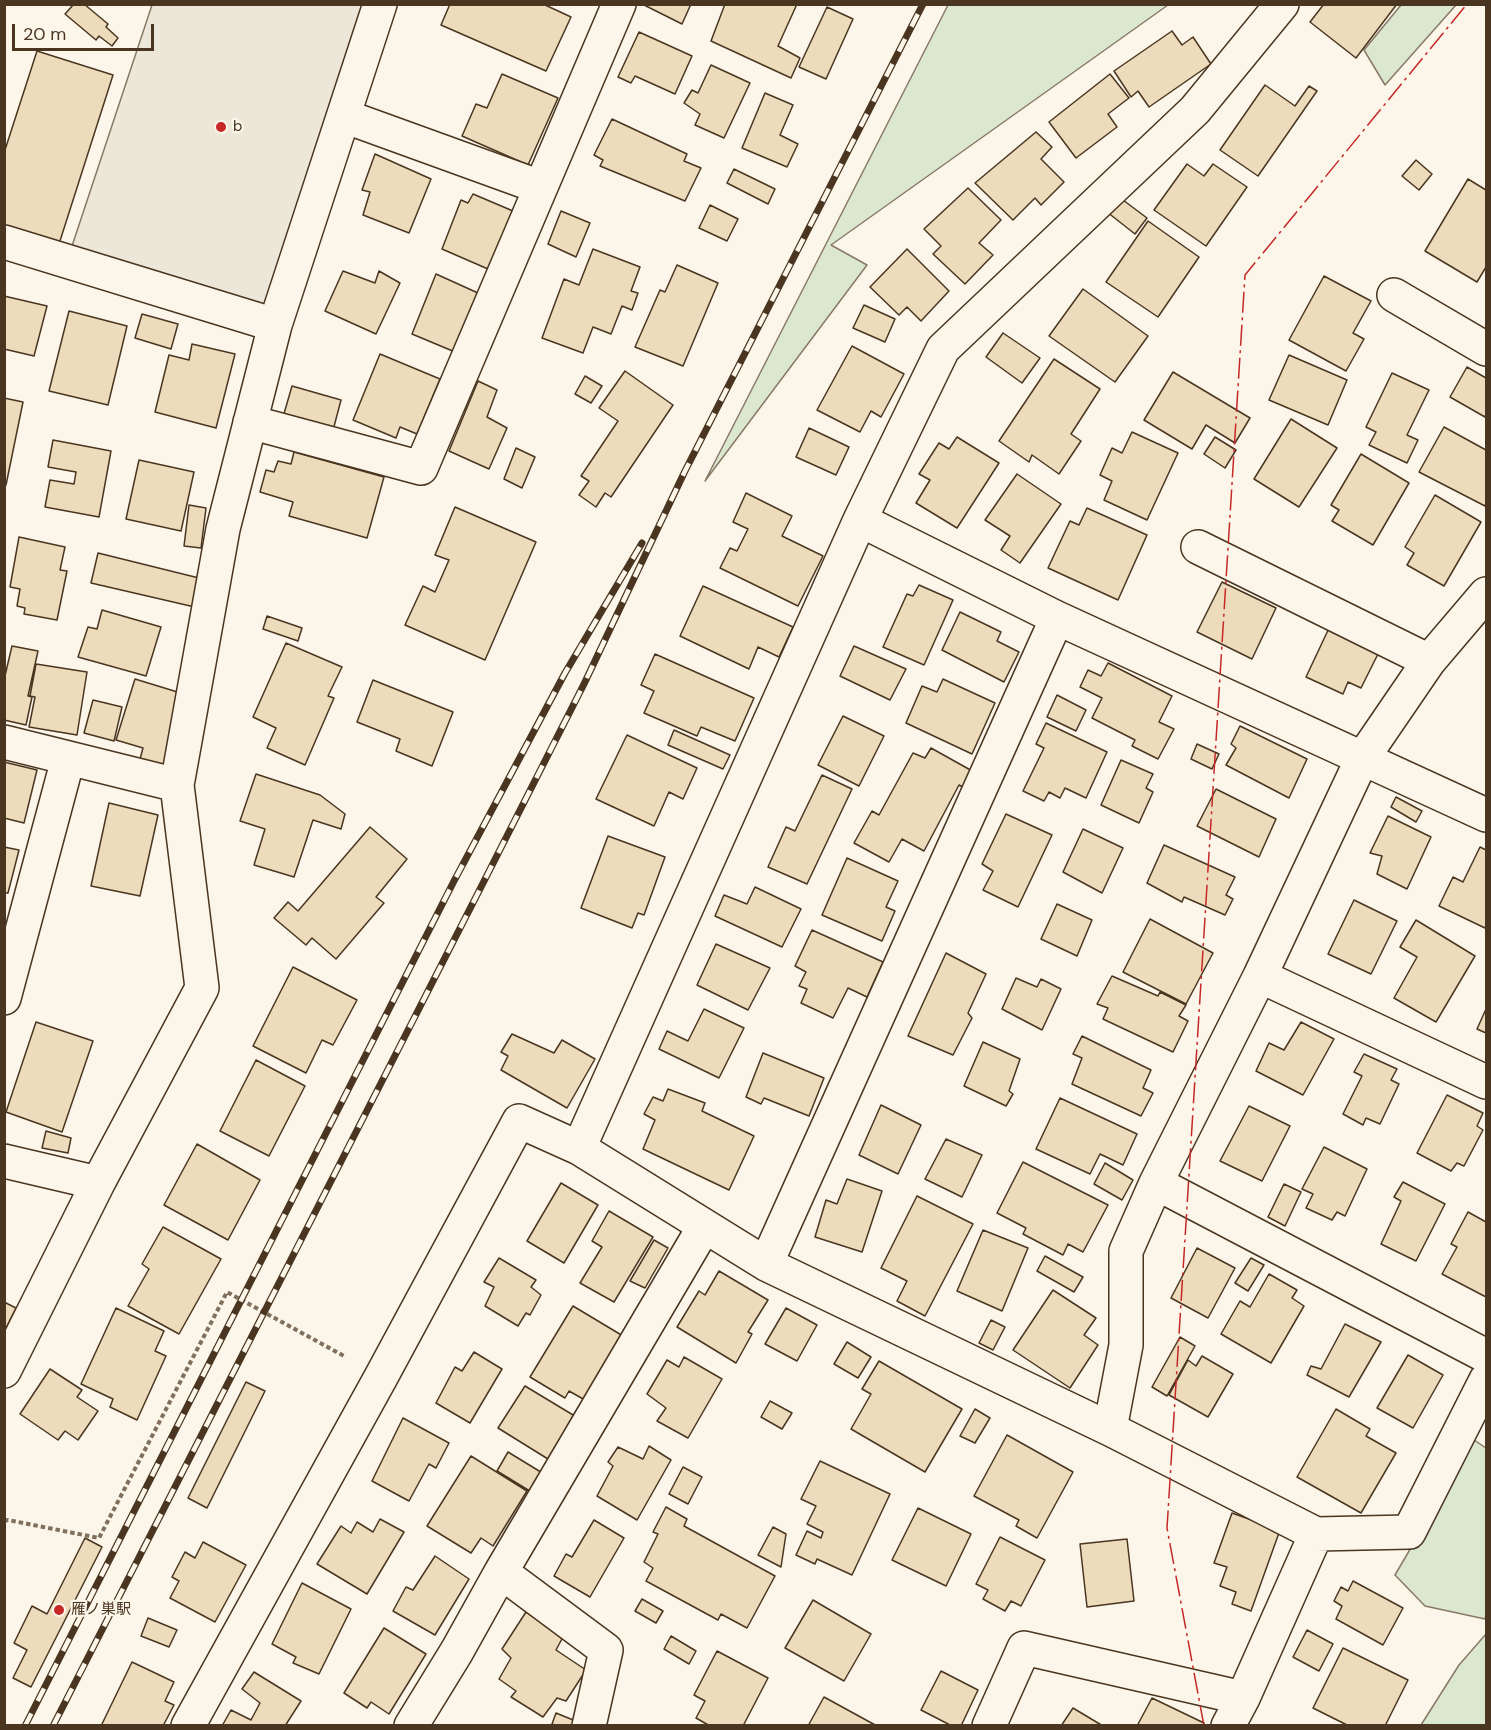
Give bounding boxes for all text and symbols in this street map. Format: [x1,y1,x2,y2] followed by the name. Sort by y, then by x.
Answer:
[15,12,158,50] scale bar
[23,22,66,46] text: 20 m
[233,118,242,136] place label: b
[214,120,228,134] marker: b
[71,1601,131,1619] place label: 雁ノ巣駅
[52,1603,66,1617] marker: 雁ノ巣駅

